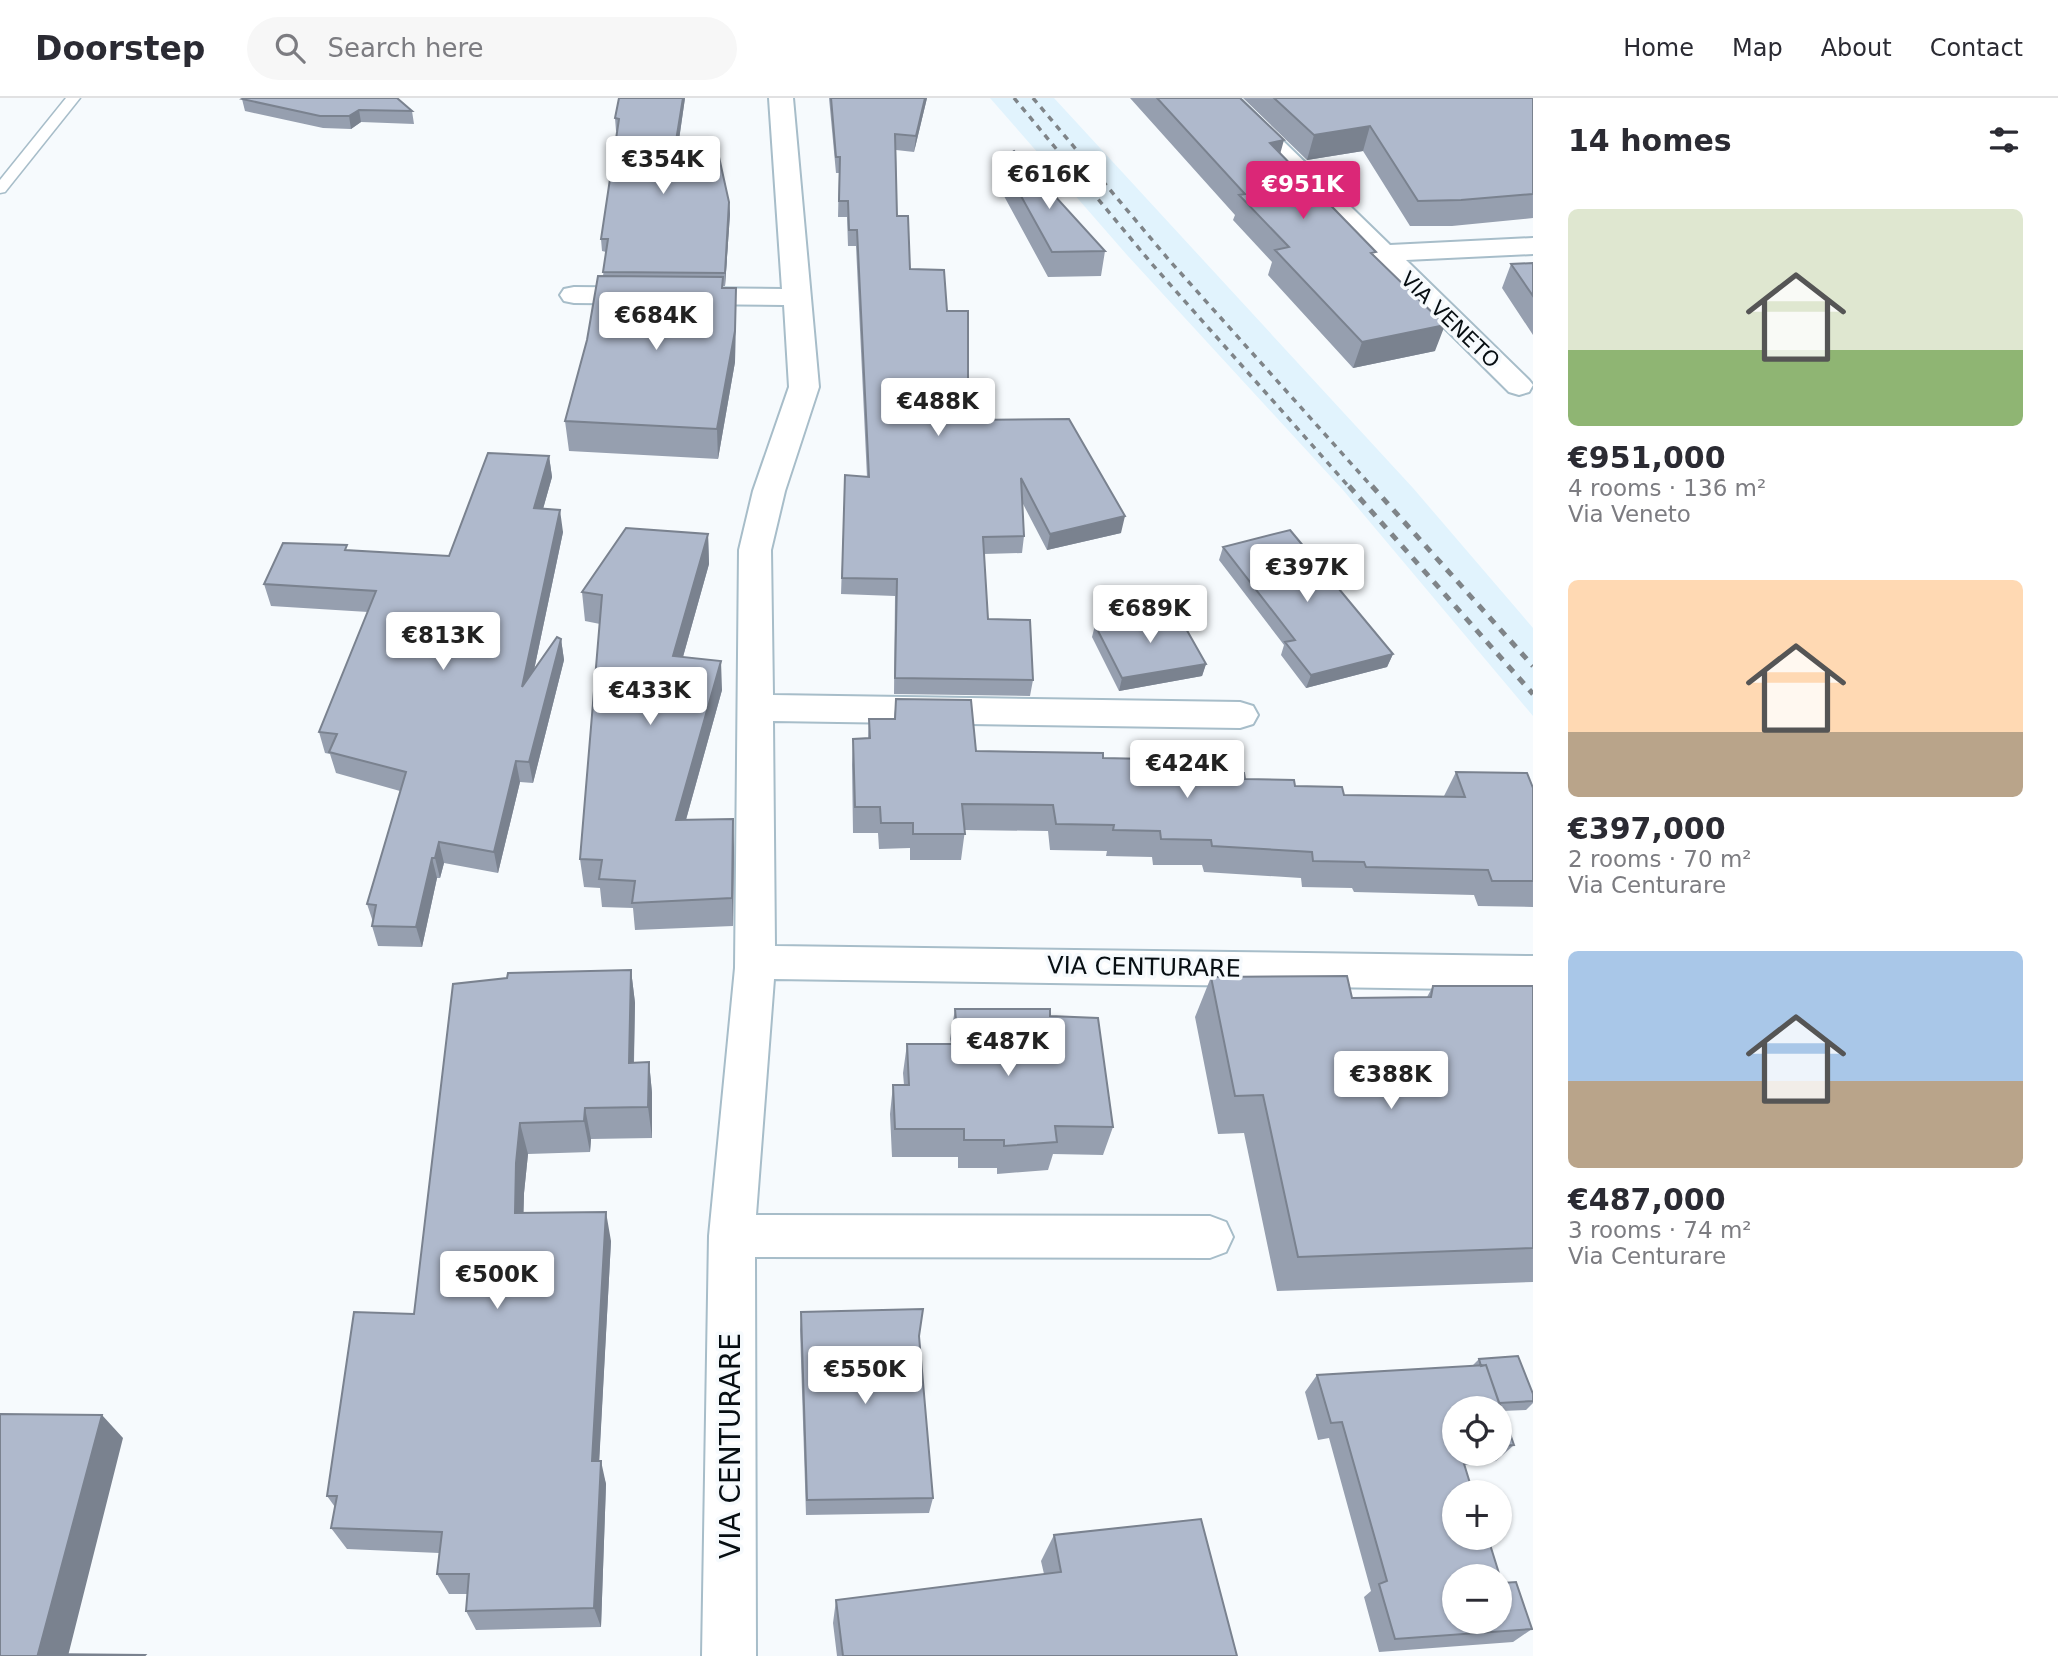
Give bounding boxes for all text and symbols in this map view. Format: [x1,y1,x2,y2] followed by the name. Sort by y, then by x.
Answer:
[247,17,737,80] search box
[35,29,205,68] text: Doorstep
[271,29,309,67] icon: search
[327,33,484,63] text: Search here
[1623,34,1694,62] text: Home
[1732,34,1783,62] text: Map
[1821,34,1892,62] text: About
[1930,34,2023,62] text: Contact
[1985,121,2023,159] icon: filters
[1568,123,1732,158] text: 14 homes
[614,136,712,196] pin: €354K
[622,146,704,172] text: €354K
[1000,152,1098,211] pin: €616K
[1008,161,1090,187] text: €616K
[1254,162,1352,221] pin: €951K
[1262,171,1344,197] text: €951K
[1733,254,1859,380] icon: home
[1396,267,1504,373] street label: VIA VENETO
[607,292,705,352] pin: €684K
[615,302,697,328] text: €684K
[889,378,987,438] pin: €488K
[897,388,979,414] text: €488K
[1568,440,1726,475] text: €951,000
[1568,475,1766,501] text: 4 rooms · 136 m²
[1568,501,1691,527] text: Via Veneto
[1258,545,1356,604] pin: €397K
[1266,554,1348,580] text: €397K
[1101,586,1199,645] pin: €689K
[1109,595,1191,621] text: €689K
[394,612,492,672] pin: €813K
[402,622,484,648] text: €813K
[1733,625,1859,751] icon: home
[601,668,699,727] pin: €433K
[609,677,691,703] text: €433K
[1138,740,1236,800] pin: €424K
[1146,750,1228,776] text: €424K
[1568,811,1726,846] text: €397,000
[1568,846,1752,872] text: 2 rooms · 70 m²
[1568,872,1726,898] text: Via Centurare
[1047,951,1241,983] street label: VIA CENTURARE
[1733,996,1859,1122] icon: home
[959,1018,1057,1078] pin: €487K
[967,1028,1049,1054] text: €487K
[1342,1052,1440,1111] pin: €388K
[1350,1061,1432,1087] text: €388K
[1568,1182,1726,1217] text: €487,000
[1568,1217,1752,1243] text: 3 rooms · 74 m²
[1568,1243,1726,1269] text: Via Centurare
[448,1252,546,1311] pin: €500K
[456,1261,538,1287] text: €500K
[714,1333,747,1559] street label: VIA CENTURARE
[816,1346,914,1406] pin: €550K
[824,1356,906,1382] text: €550K
[1442,1396,1512,1634] map controls
[1442,1396,1512,1466] button: locate
[1442,1480,1512,1550] button: +
[1442,1564,1512,1634] button: −

